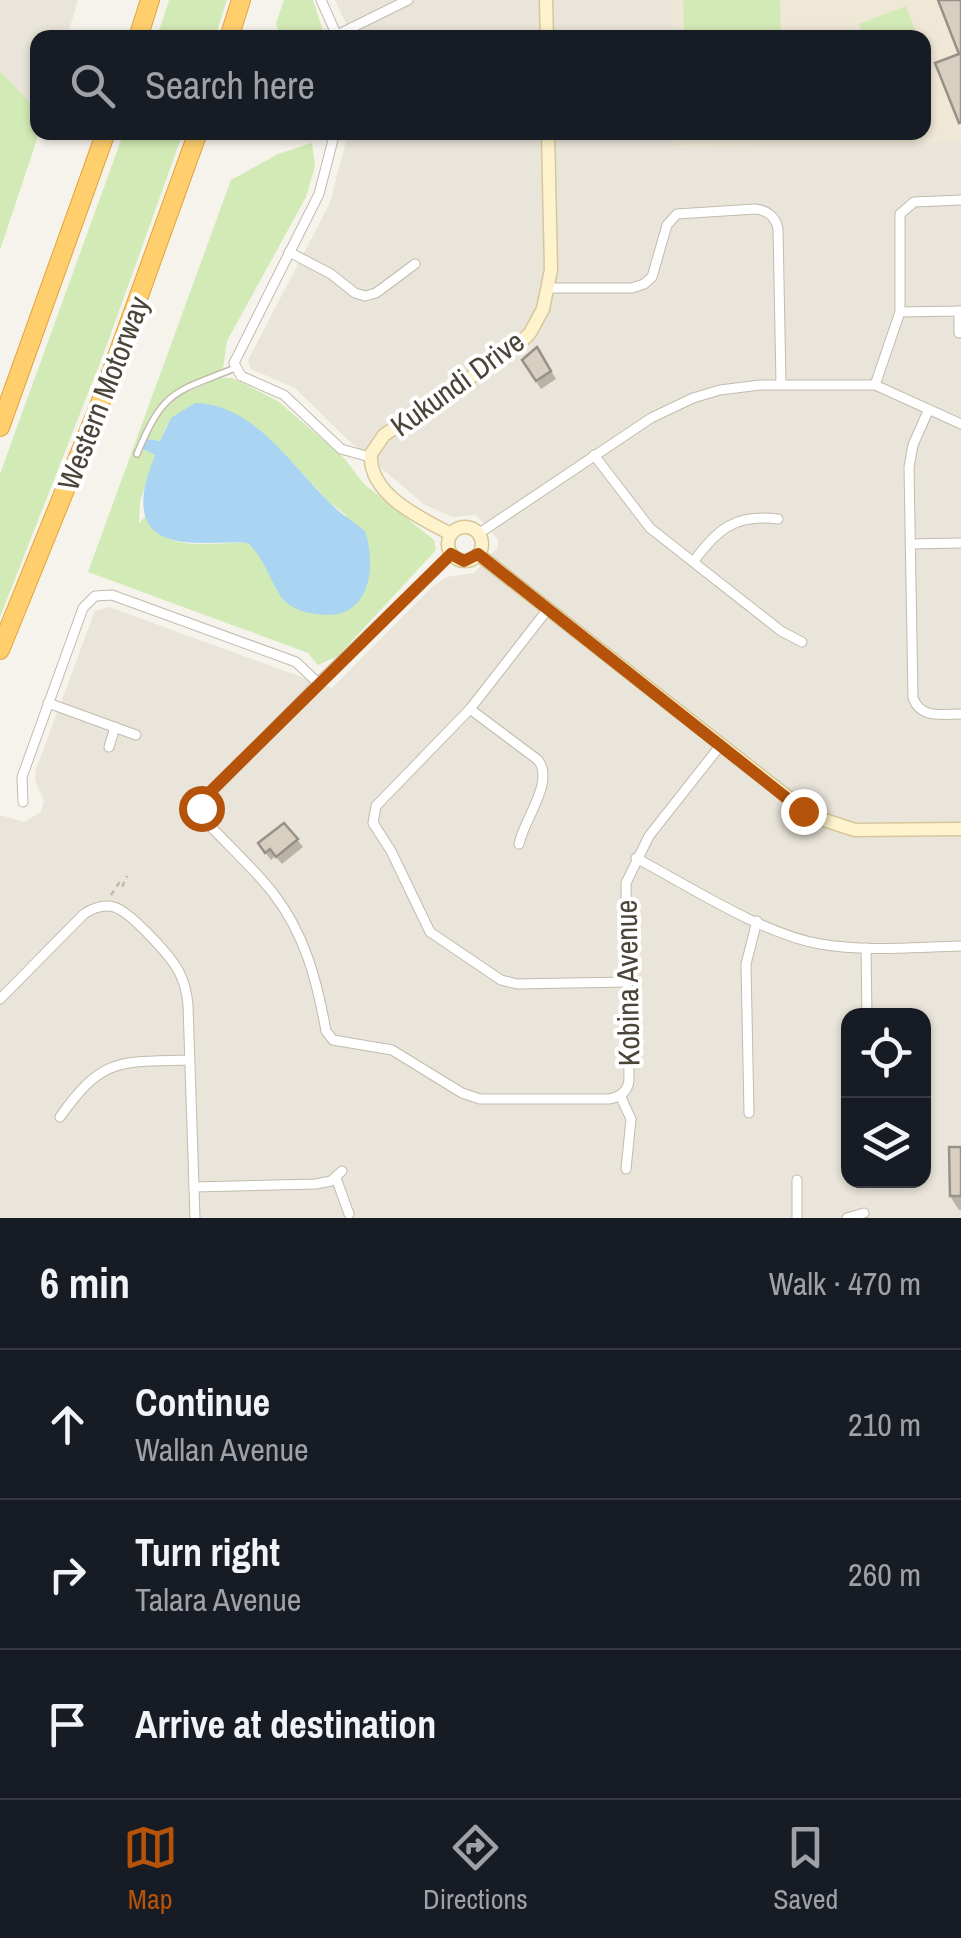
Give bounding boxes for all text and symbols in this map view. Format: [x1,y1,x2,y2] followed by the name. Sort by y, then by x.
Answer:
[30,30,931,140] search box
[65,58,120,113] icon: search
[145,60,315,111] text: Search here
[48,290,159,496] street label: Western Motorway
[382,321,532,445] street label: Kukundi Drive
[179,786,225,832] route start
[781,789,827,835] route end
[606,899,648,1067] street label: Kobina Avenue
[841,1008,931,1188] map controls
[841,1008,931,1098] button: locate
[841,1098,931,1188] button: layers
[40,1255,130,1311] text: 6 min
[769,1262,921,1305] text: Walk · 470 m
[135,1377,270,1428] text: Continue
[40,1397,95,1452] icon: ahead
[848,1403,921,1446] text: 210 m
[135,1428,309,1471] text: Wallan Avenue
[135,1527,280,1578] text: Turn right
[40,1547,95,1602] icon: right
[848,1553,921,1596] text: 260 m
[135,1578,301,1621] text: Talara Avenue
[40,1697,95,1752] icon: arrive
[135,1699,436,1750] text: Arrive at destination
[123,1820,178,1918] tab: Map
[423,1820,528,1918] tab: Directions
[773,1820,838,1918] tab: Saved

